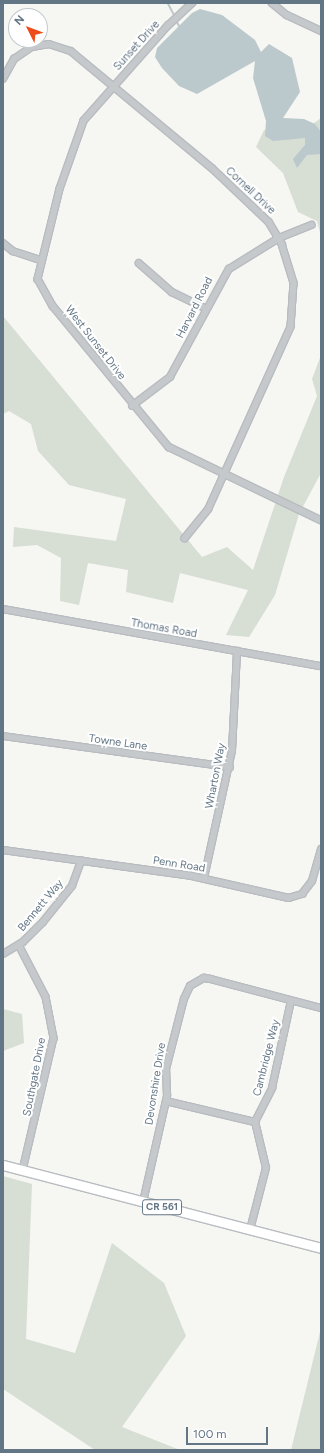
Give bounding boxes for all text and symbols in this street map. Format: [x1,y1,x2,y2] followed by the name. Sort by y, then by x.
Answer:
[8,8,48,48] north arrow
[12,13,27,28] text: N
[111,18,163,74] street label: Sunset Drive
[222,165,278,217] street label: Cornell Drive
[174,275,216,341] street label: Harvard Road
[62,303,128,383] street label: West Sunset Drive
[130,617,198,641] street label: Thomas Road
[88,732,148,754] street label: Towne Lane
[203,742,229,810] street label: Wharton Way
[152,854,206,876] street label: Penn Road
[16,877,66,935] street label: Bennett Way
[251,1018,283,1098] street label: Cambridge Way
[21,1037,49,1117] street label: Southgate Drive
[143,1042,169,1126] street label: Devonshire Drive
[142,1199,182,1215] road number: CR 561
[188,1419,270,1445] scale bar
[193,1427,227,1441] text: 100 m

